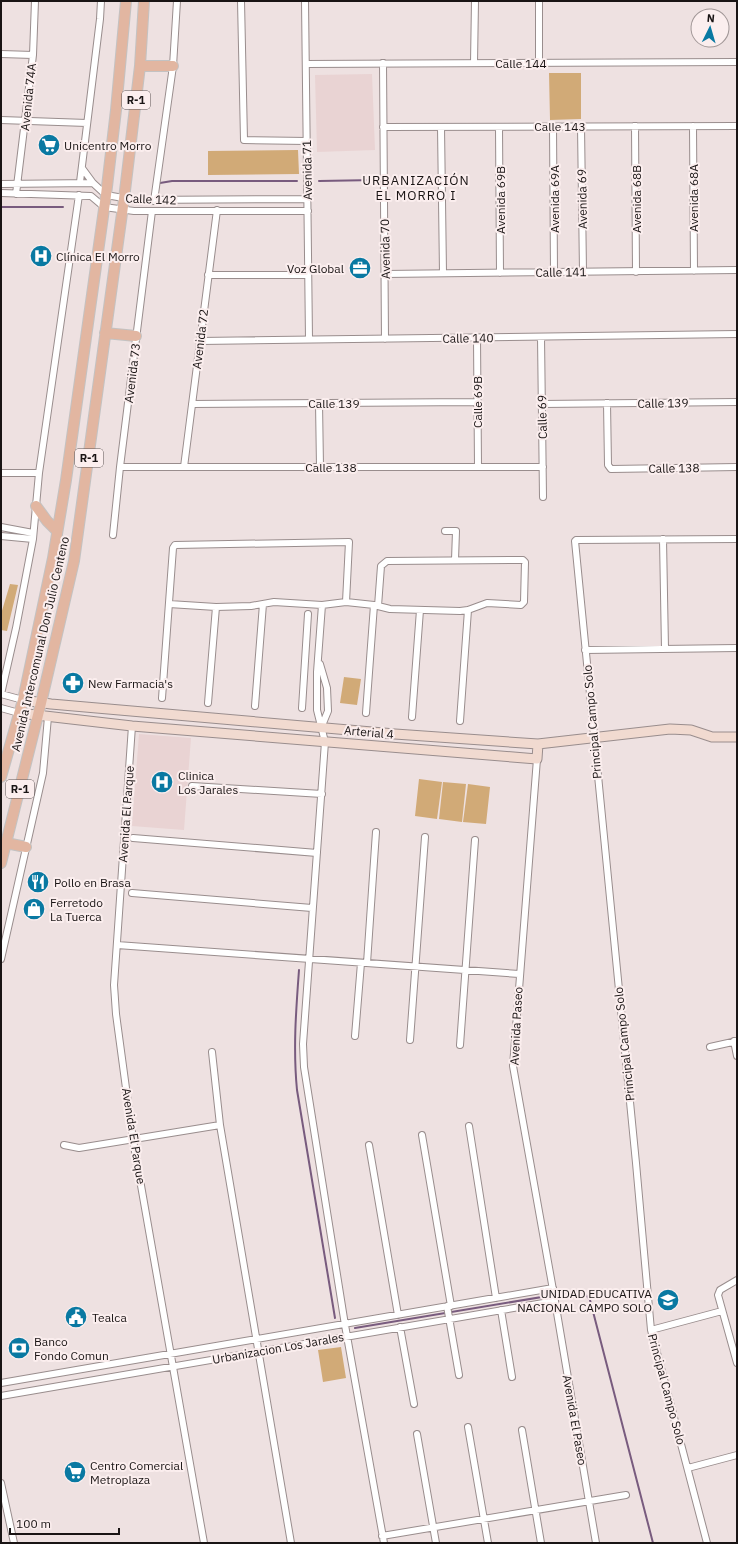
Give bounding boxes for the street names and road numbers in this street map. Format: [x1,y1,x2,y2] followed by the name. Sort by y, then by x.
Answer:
[495,56,547,71] street label: Calle 144
[17,62,39,132] street label: Avenida 74A
[122,91,150,109] road number: R-1
[534,119,586,134] street label: Calle 143
[299,140,315,200] street label: Avenida 71
[686,164,701,232] street label: Avenida 68A
[547,165,562,233] street label: Avenida 69A
[629,165,644,233] street label: Avenida 68B
[493,166,508,234] street label: Avenida 69B
[574,169,590,229] street label: Avenida 69
[125,191,177,207] street label: Calle 142
[377,219,393,279] street label: Avenida 70
[535,264,587,280] street label: Calle 141
[189,308,211,370] street label: Avenida 72
[442,330,494,346] street label: Calle 140
[121,342,143,404] street label: Avenida 73
[470,376,485,428] street label: Calle 69B
[534,395,550,439] street label: Calle 69
[637,395,689,411] street label: Calle 139
[308,396,360,411] street label: Calle 139
[75,449,103,467] road number: R-1
[305,460,357,475] street label: Calle 138
[648,460,700,476] street label: Calle 138
[8,535,72,753] street label: Avenida Intercomunal Don Julio Centeno
[580,664,604,780] street label: Principal Campo Solo
[343,722,395,742] street label: Arterial 4
[115,765,137,863] street label: Avenida El Parque
[6,780,34,798] road number: R-1
[506,986,526,1066] street label: Avenida Paseo
[611,986,637,1102] street label: Principal Campo Solo
[119,1087,149,1186] street label: Avenida El Parque
[211,1329,345,1367] street label: Urbanizacion Los Jarales
[645,1332,689,1446] street label: Principal Campo Solo
[560,1374,590,1467] street label: Avenida El Paseo

